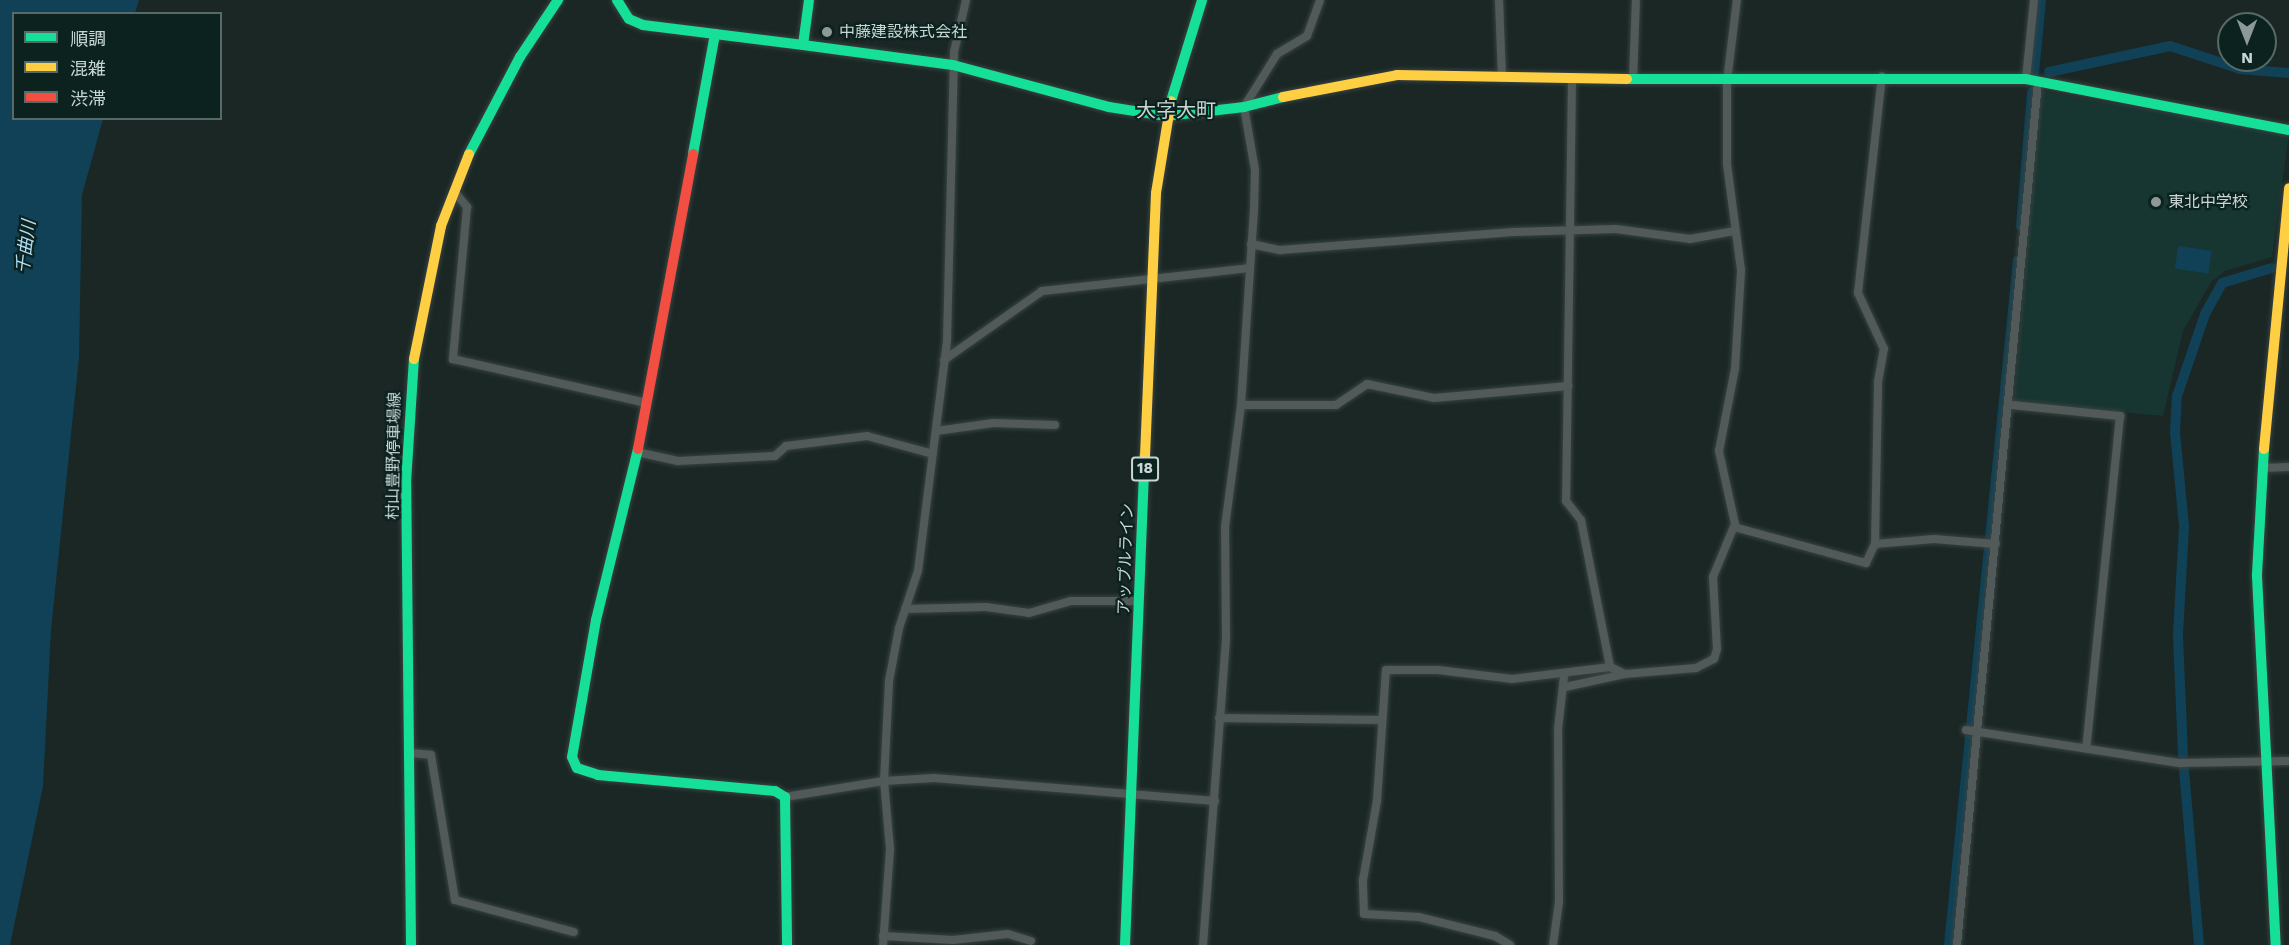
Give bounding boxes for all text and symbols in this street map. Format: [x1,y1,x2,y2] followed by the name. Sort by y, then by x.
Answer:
[12,12,222,120] legend
[2217,12,2277,72] north arrow
[839,22,967,42] place label: 中藤建設株式会社
[820,25,834,39] marker: 中藤建設株式会社
[70,28,106,49] text: 順調
[2241,49,2253,68] text: N
[70,58,106,79] text: 混雑
[70,88,106,109] text: 渋滞
[1136,98,1216,122] district label: 大字大町
[2168,192,2248,212] place label: 東北中学校
[2149,195,2163,209] marker: 東北中学校
[12,219,40,275] water label: 千曲川
[383,392,405,520] street label: 村山豊野停車場線
[1130,457,1160,481] road number: 18
[1114,503,1138,615] street label: アップルライン

